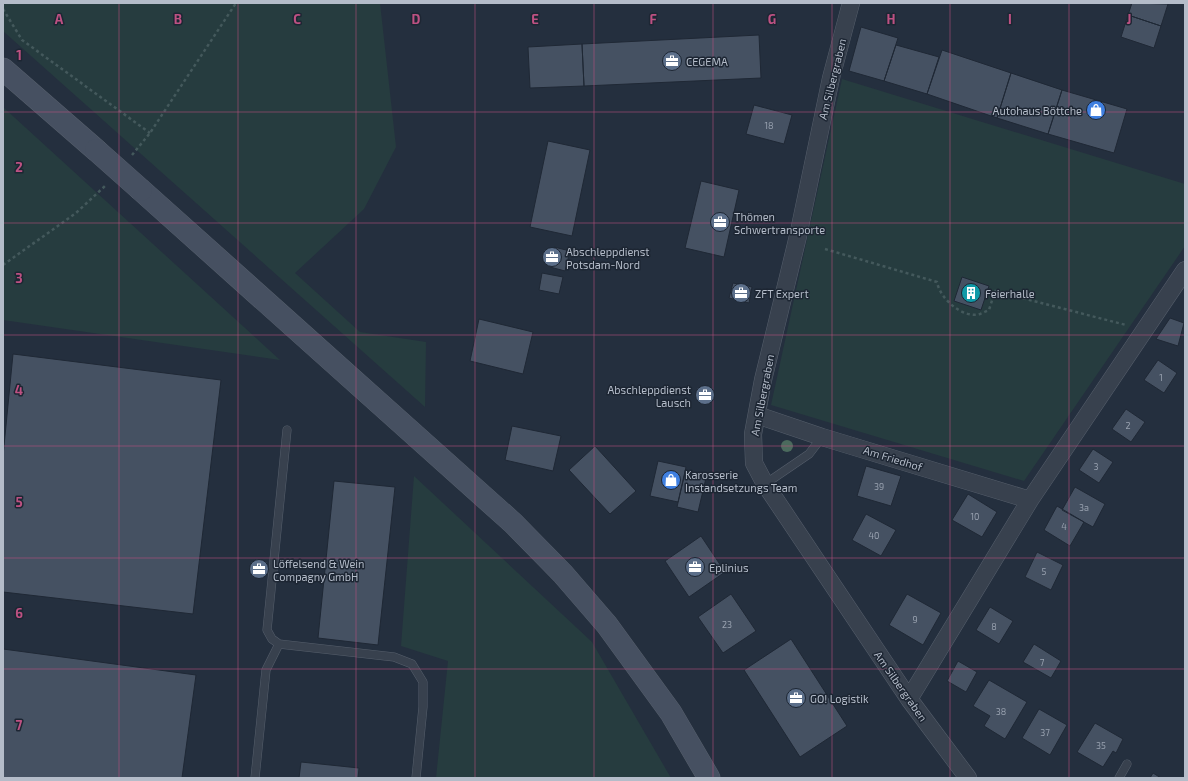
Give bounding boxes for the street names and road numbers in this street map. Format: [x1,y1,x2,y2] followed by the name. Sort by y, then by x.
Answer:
[816,37,848,121] street label: Am Silbergraben
[748,353,776,437] street label: Am Silbergraben
[862,443,925,473] street label: Am Friedhof
[872,648,930,724] street label: Am Silbergraben

